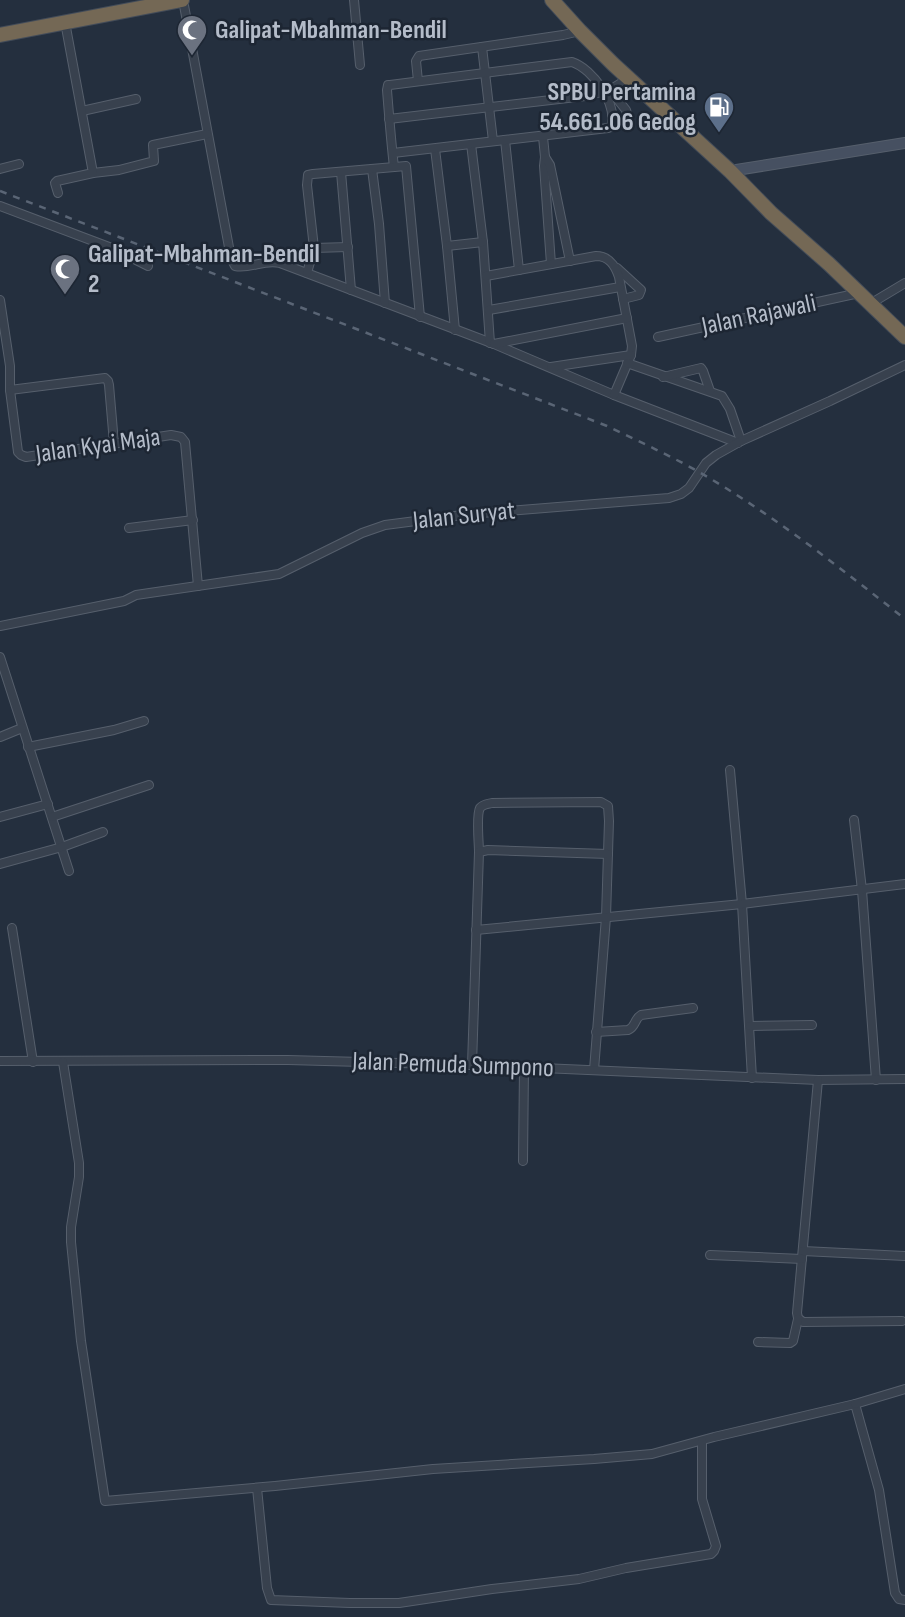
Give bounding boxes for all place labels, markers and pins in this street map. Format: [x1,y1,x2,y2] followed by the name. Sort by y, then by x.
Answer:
[175,13,209,57] mosque icon: Galipat-Mbahman-Bendil
[215,15,447,46] place label: Galipat-Mbahman-Bendil
[539,77,696,138] place label: SPBU Pertamina 54.661.06 Gedog
[702,90,736,134] fuel station icon: SPBU Pertamina 54.661.06 Gedog
[88,239,320,300] place label: Galipat-Mbahman-Bendil 2
[48,252,82,296] mosque icon: Galipat-Mbahman-Bendil 2

